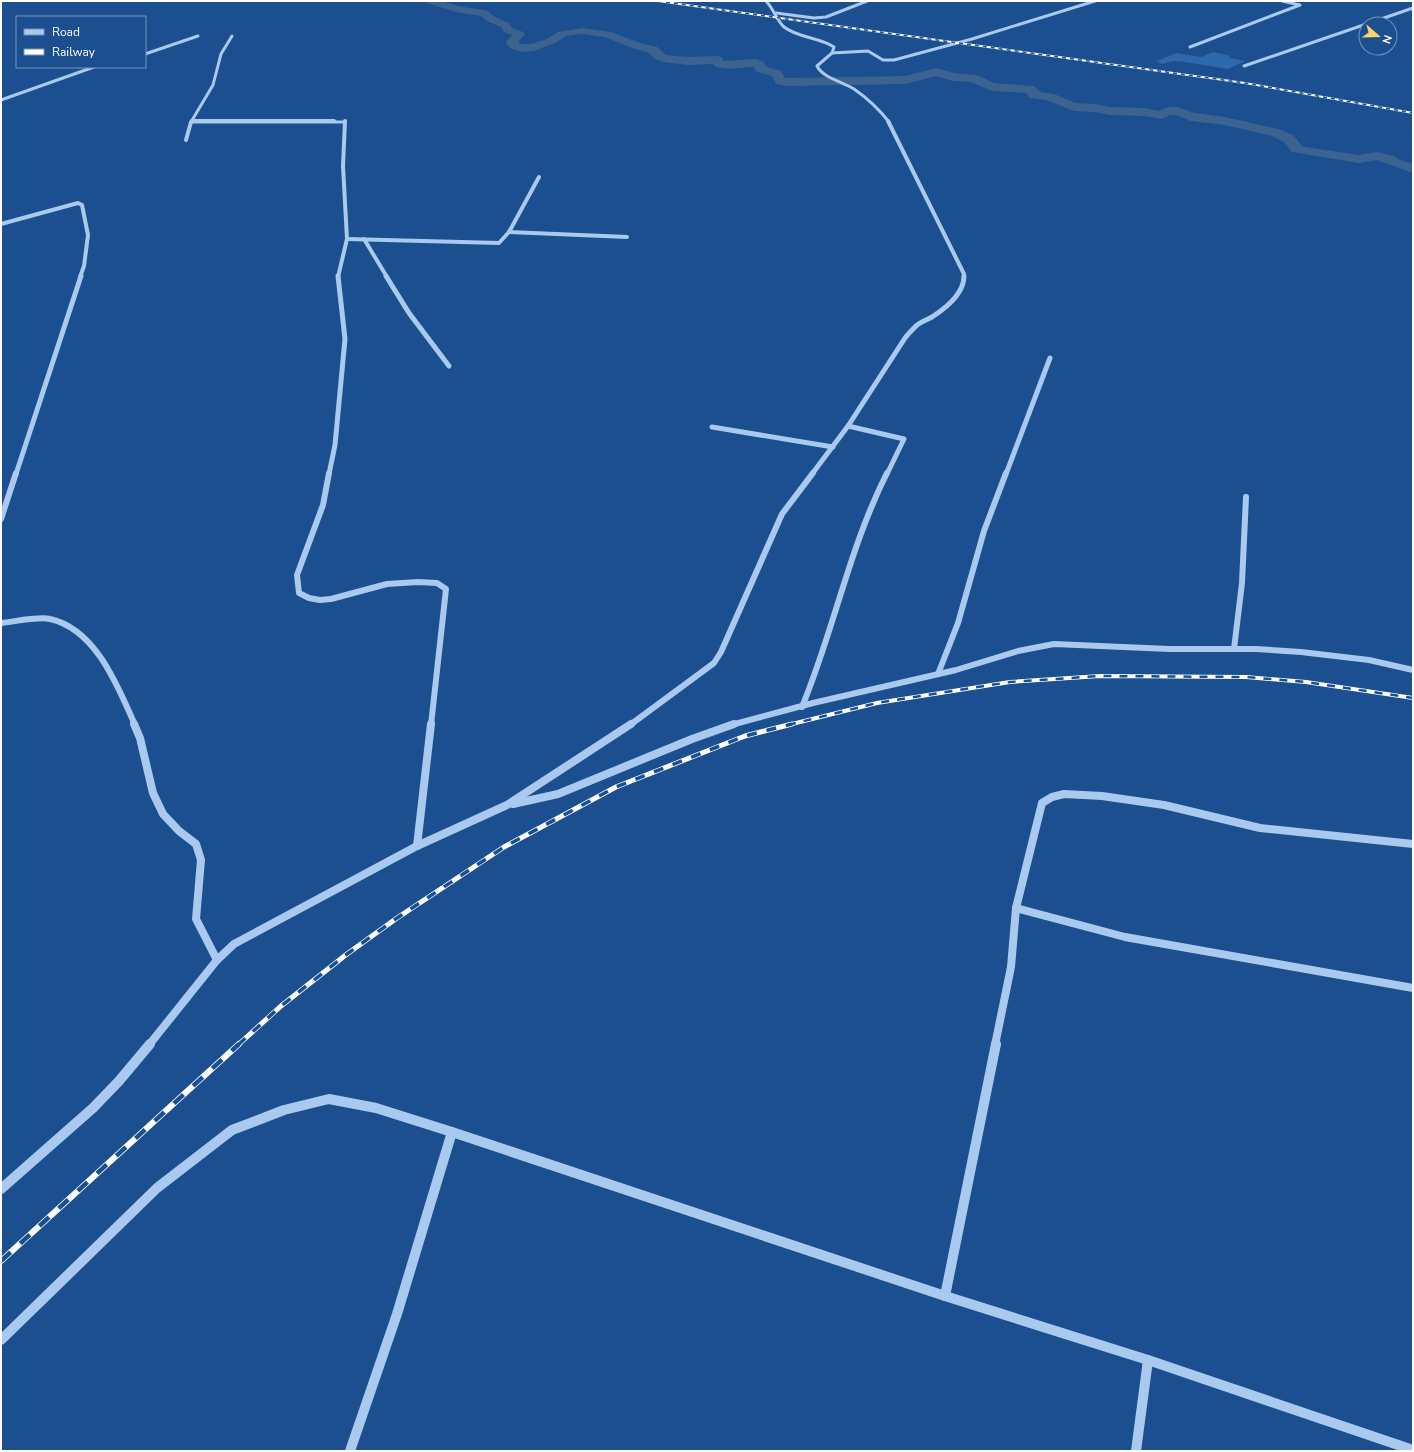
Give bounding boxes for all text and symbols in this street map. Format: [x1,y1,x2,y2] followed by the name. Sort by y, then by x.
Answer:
[16,16,146,68] legend
[1358,16,1398,56] north arrow
[52,24,80,40] text: Road
[1378,33,1395,46] text: N
[52,44,96,60] text: Railway

